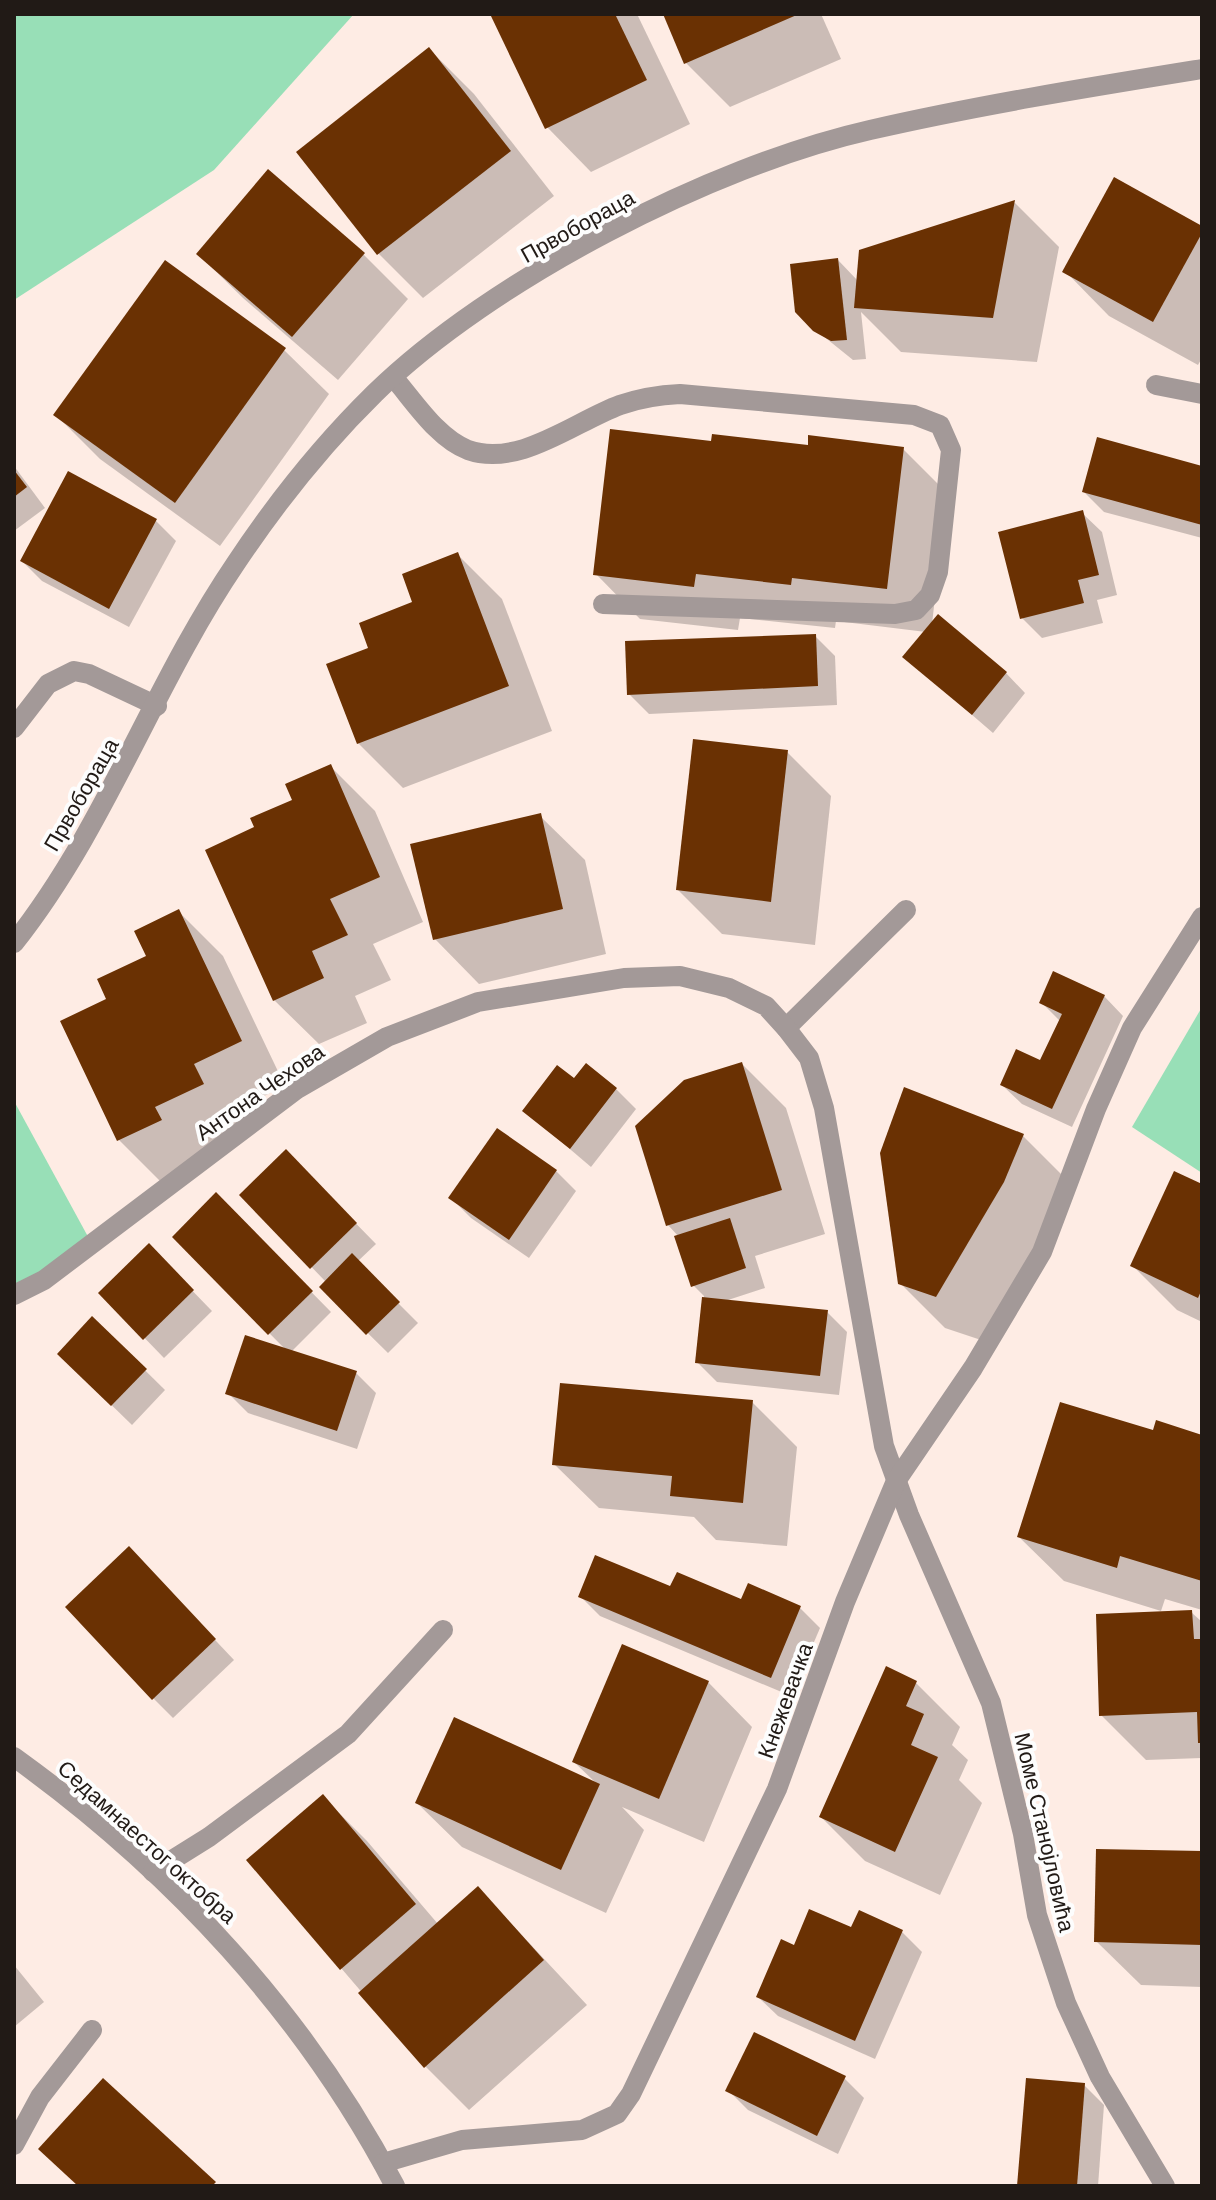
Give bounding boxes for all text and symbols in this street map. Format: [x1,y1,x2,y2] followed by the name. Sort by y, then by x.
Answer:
[516,183,639,268] street label: Првобораца
[37,732,124,856] street label: Првобораца
[190,1037,329,1145] street label: Антона Чехова
[751,1638,817,1761] street label: Кнежевачка
[1009,1730,1082,1935] street label: Моме Станојловића
[53,1754,243,1929] street label: Седамнаестог октобра

